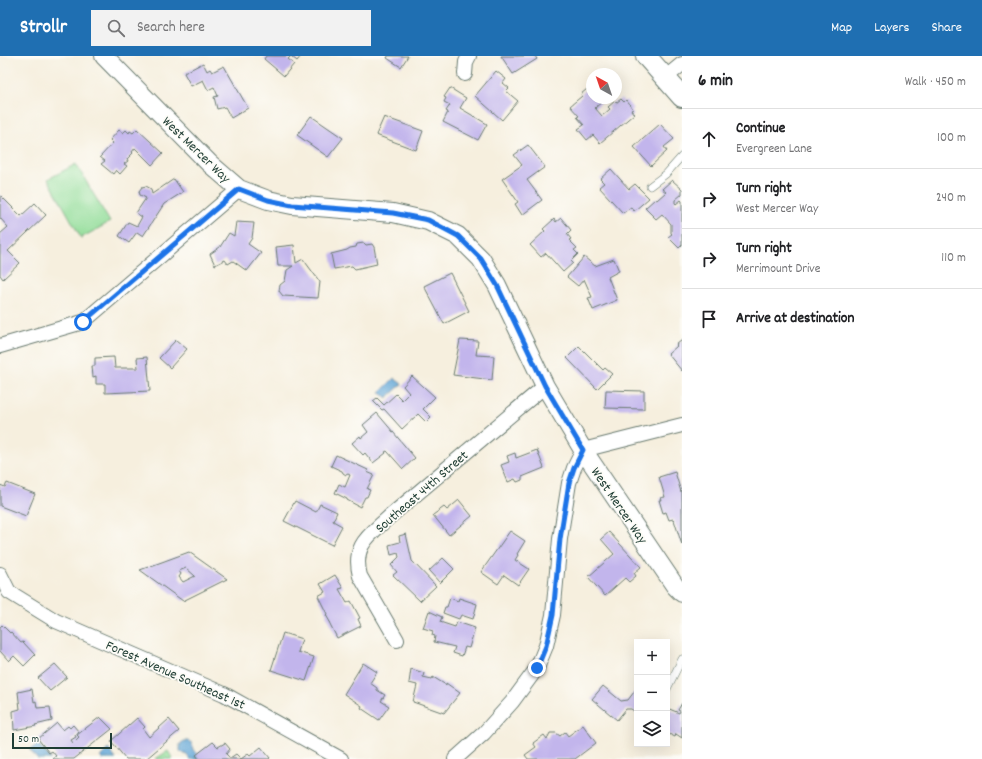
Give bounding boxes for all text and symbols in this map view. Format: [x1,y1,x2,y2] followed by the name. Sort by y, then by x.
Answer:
[91,10,371,46] search box
[20,15,67,42] text: Strollr
[105,17,127,39] icon: search
[137,17,205,39] text: Search here
[831,18,852,38] text: Map
[874,18,909,38] text: Layers
[931,18,962,38] text: Share
[586,68,622,104] north arrow
[698,70,733,94] text: 6 min
[905,73,966,92] text: Walk · 450 m
[157,113,235,189] street label: West Mercer Way
[736,118,785,140] text: Continue
[698,128,720,150] icon: ahead
[937,129,966,148] text: 100 m
[736,140,812,159] text: Evergreen Lane
[736,178,792,200] text: Turn right
[698,188,720,210] icon: right
[936,189,966,208] text: 240 m
[736,200,818,219] text: West Mercer Way
[736,238,792,260] text: Turn right
[698,248,720,270] icon: right
[941,249,966,268] text: 110 m
[736,260,821,279] text: Merrimount Drive
[698,308,720,330] icon: arrive
[736,308,854,330] text: Arrive at destination
[74,313,92,331] route start
[371,446,473,539] street label: Southeast 44th Street
[585,464,652,549] street label: West Mercer Way
[102,636,248,716] street label: Forest Avenue Southeast 1st
[634,639,670,747] map controls
[634,639,670,675] button: +
[528,659,546,677] route end
[634,675,670,711] button: −
[634,711,670,747] button: layers
[12,731,112,750] scale bar
[18,732,39,748] text: 50 m

